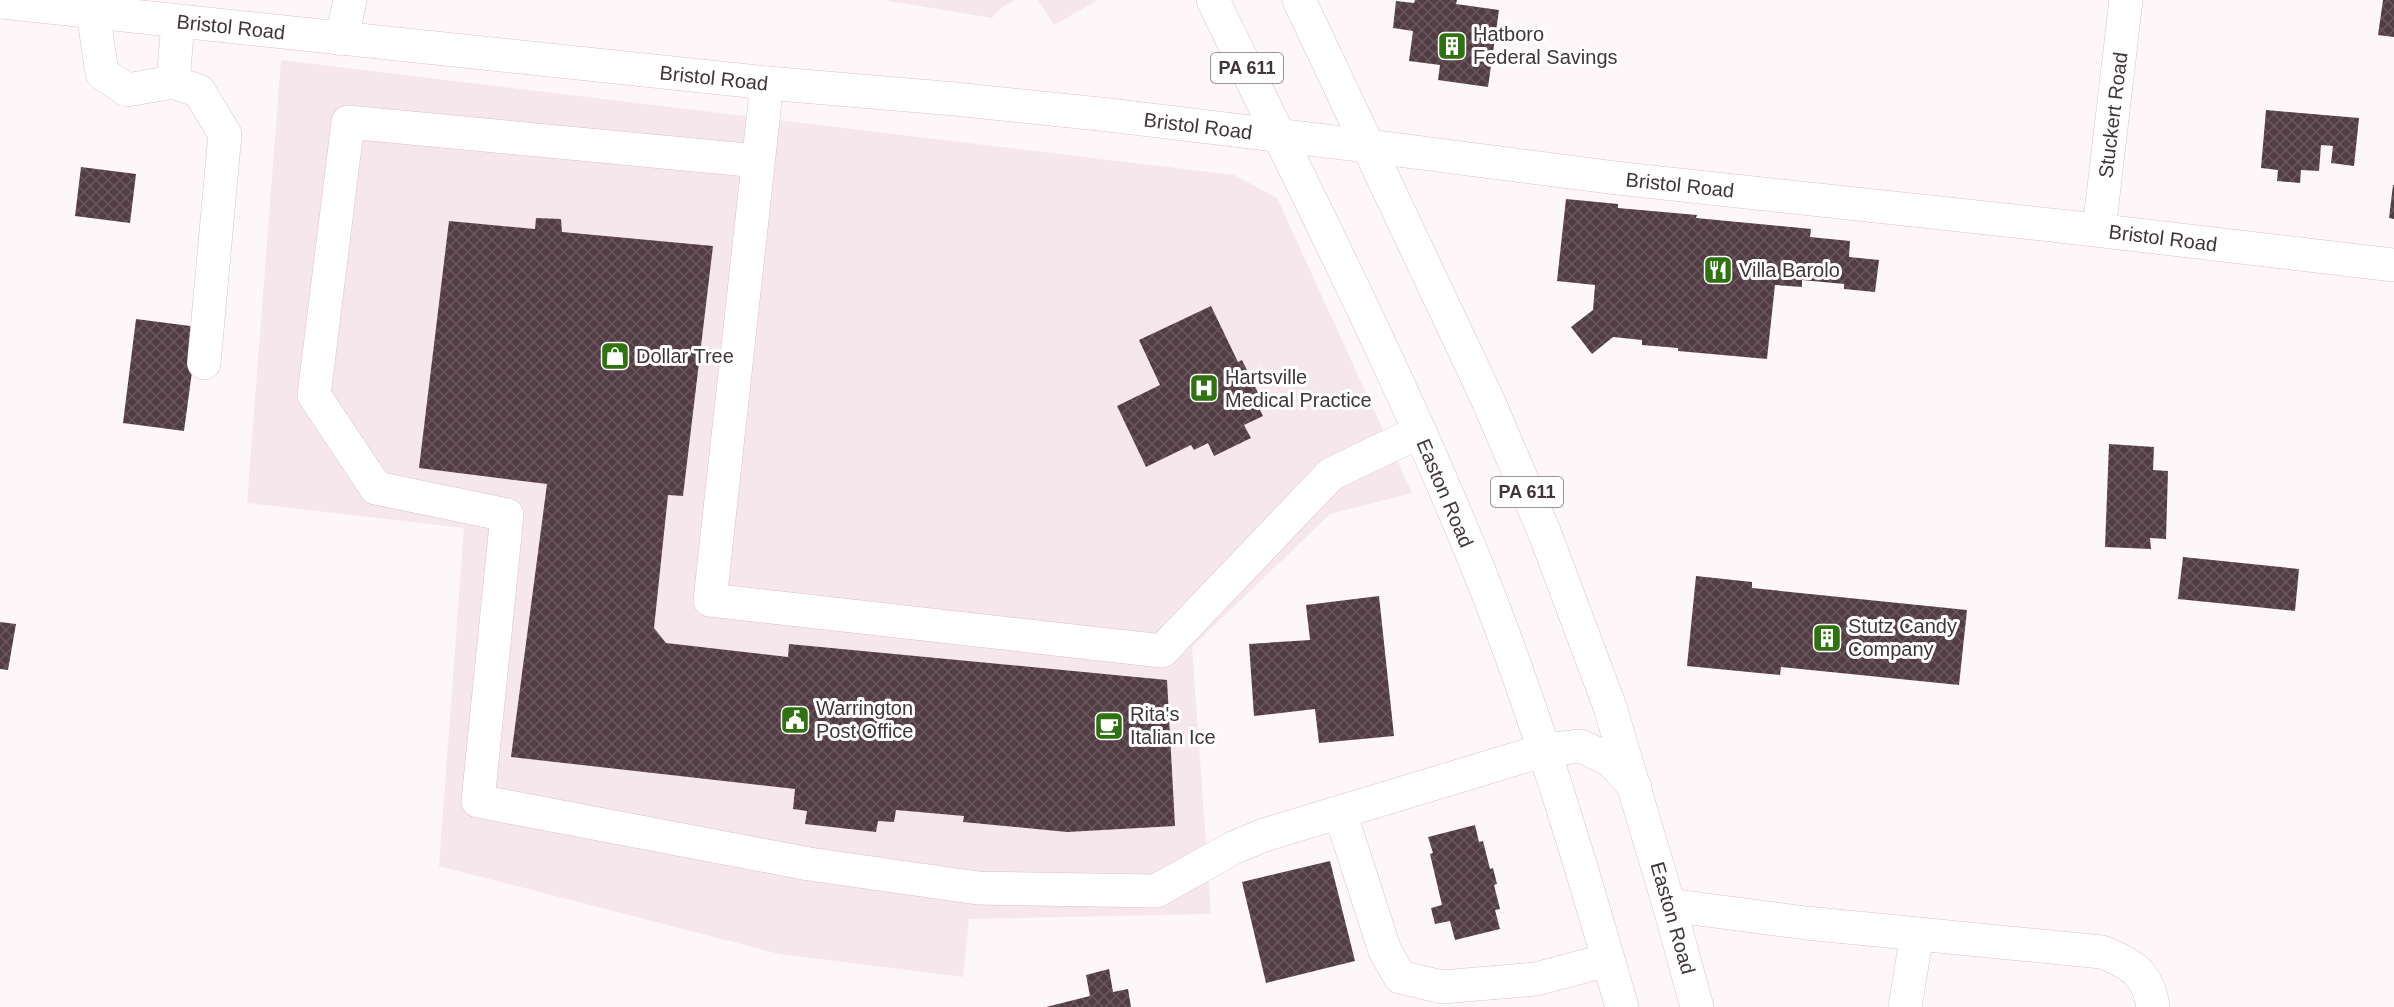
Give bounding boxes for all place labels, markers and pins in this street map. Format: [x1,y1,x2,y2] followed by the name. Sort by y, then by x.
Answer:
[1473,23,1618,68] place label: Hatboro Federal Savings
[1436,30,1468,62] building icon: Hatboro Federal Savings
[1702,254,1734,286] restaurant icon: Villa Barolo
[1739,259,1840,281] place label: Villa Barolo
[599,340,631,372] shop icon: Dollar Tree
[636,345,734,367] place label: Dollar Tree
[1225,366,1372,411] place label: Hartsville Medical Practice
[1188,372,1220,404] hospital icon: Hartsville Medical Practice
[1848,615,1957,660] place label: Stutz Candy Company
[1811,622,1843,654] building icon: Stutz Candy Company
[816,697,913,742] place label: Warrington Post Office
[1130,703,1216,748] place label: Rita's Italian Ice
[779,704,811,736] public building icon: Warrington Post Office
[1093,710,1125,742] cafe icon: Rita's Italian Ice

